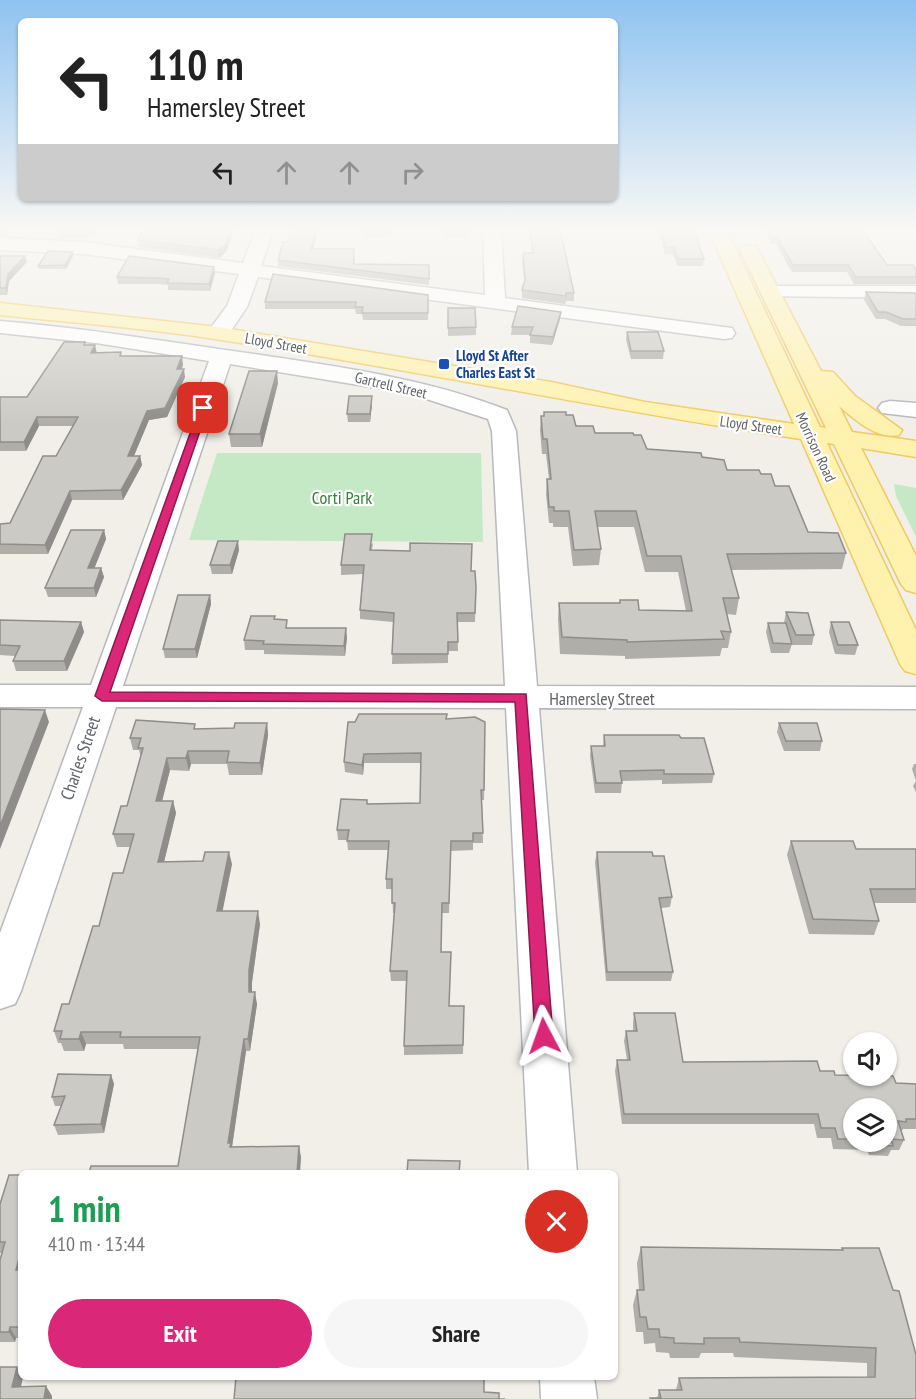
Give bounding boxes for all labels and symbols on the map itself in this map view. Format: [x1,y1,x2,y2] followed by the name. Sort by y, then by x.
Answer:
[244,328,308,358] street label: Lloyd Street
[456,346,535,382] place label: Lloyd St After Charles East St
[437,357,451,371] marker: Lloyd St After Charles East St
[353,367,429,403] street label: Gartrell Street
[177,382,228,433] pin
[792,409,840,485] street label: Morrison Road
[719,411,783,439] street label: Lloyd Street
[312,486,372,509] park label: Corti Park
[549,687,655,710] street label: Hamersley Street
[55,713,105,803] street label: Charles Street
[512,1004,576,1068] position arrow

